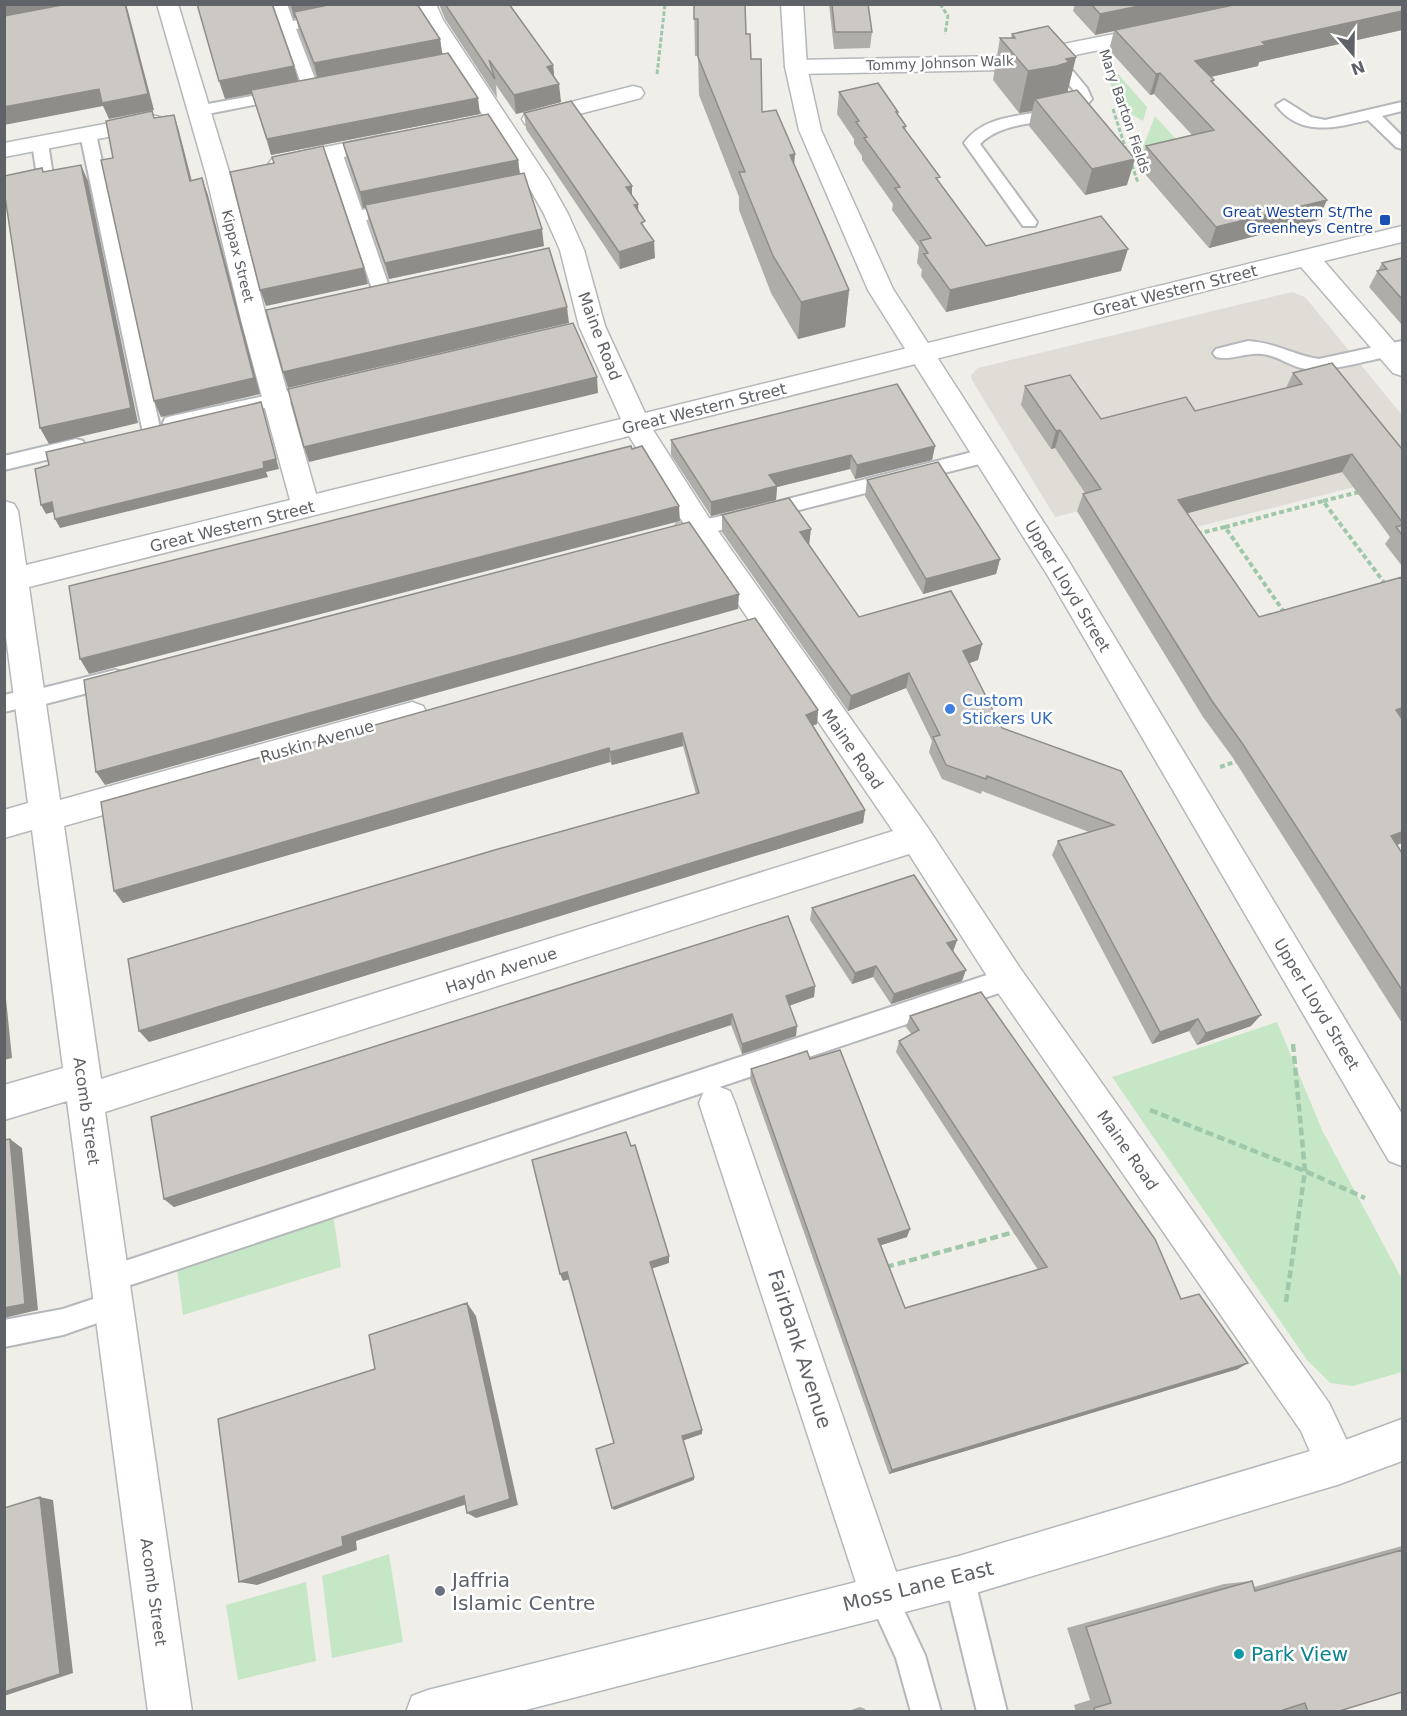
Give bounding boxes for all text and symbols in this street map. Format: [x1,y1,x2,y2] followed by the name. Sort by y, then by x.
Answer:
[1323,24,1383,84] north arrow
[1096,47,1154,175] street label: Mary Barton Fields
[865,52,1015,74] street label: Tommy Johnson Walk
[1348,56,1368,79] text: N
[1223,204,1373,236] place label: Great Western St/The Greenheys Centre
[219,208,257,304] street label: Kippax Street
[1378,213,1392,227] marker: Great Western St/The Greenheys Centre
[1091,261,1259,320] street label: Great Western Street
[574,289,625,383] street label: Maine Road
[620,379,788,438] street label: Great Western Street
[148,497,316,556] street label: Great Western Street
[1021,517,1114,655] street label: Upper Lloyd Street
[962,691,1053,728] place label: Custom Stickers UK
[943,702,957,716] marker: Custom Stickers UK
[818,706,887,793] street label: Maine Road
[258,716,376,767] street label: Ruskin Avenue
[1270,935,1363,1073] street label: Upper Lloyd Street
[443,943,559,997] street label: Haydn Avenue
[70,1056,103,1166] street label: Acomb Street
[1093,1107,1162,1194] street label: Maine Road
[763,1267,837,1431] street label: Fairbank Avenue
[137,1537,170,1647] street label: Acomb Street
[840,1556,996,1616] street label: Moss Lane East
[450,1568,595,1615] place label: Jaffria Islamic Centre
[433,1584,447,1598] marker: Jaffria Islamic Centre
[1251,1642,1348,1666] place label: Park View
[1232,1647,1246,1661] marker: Park View

